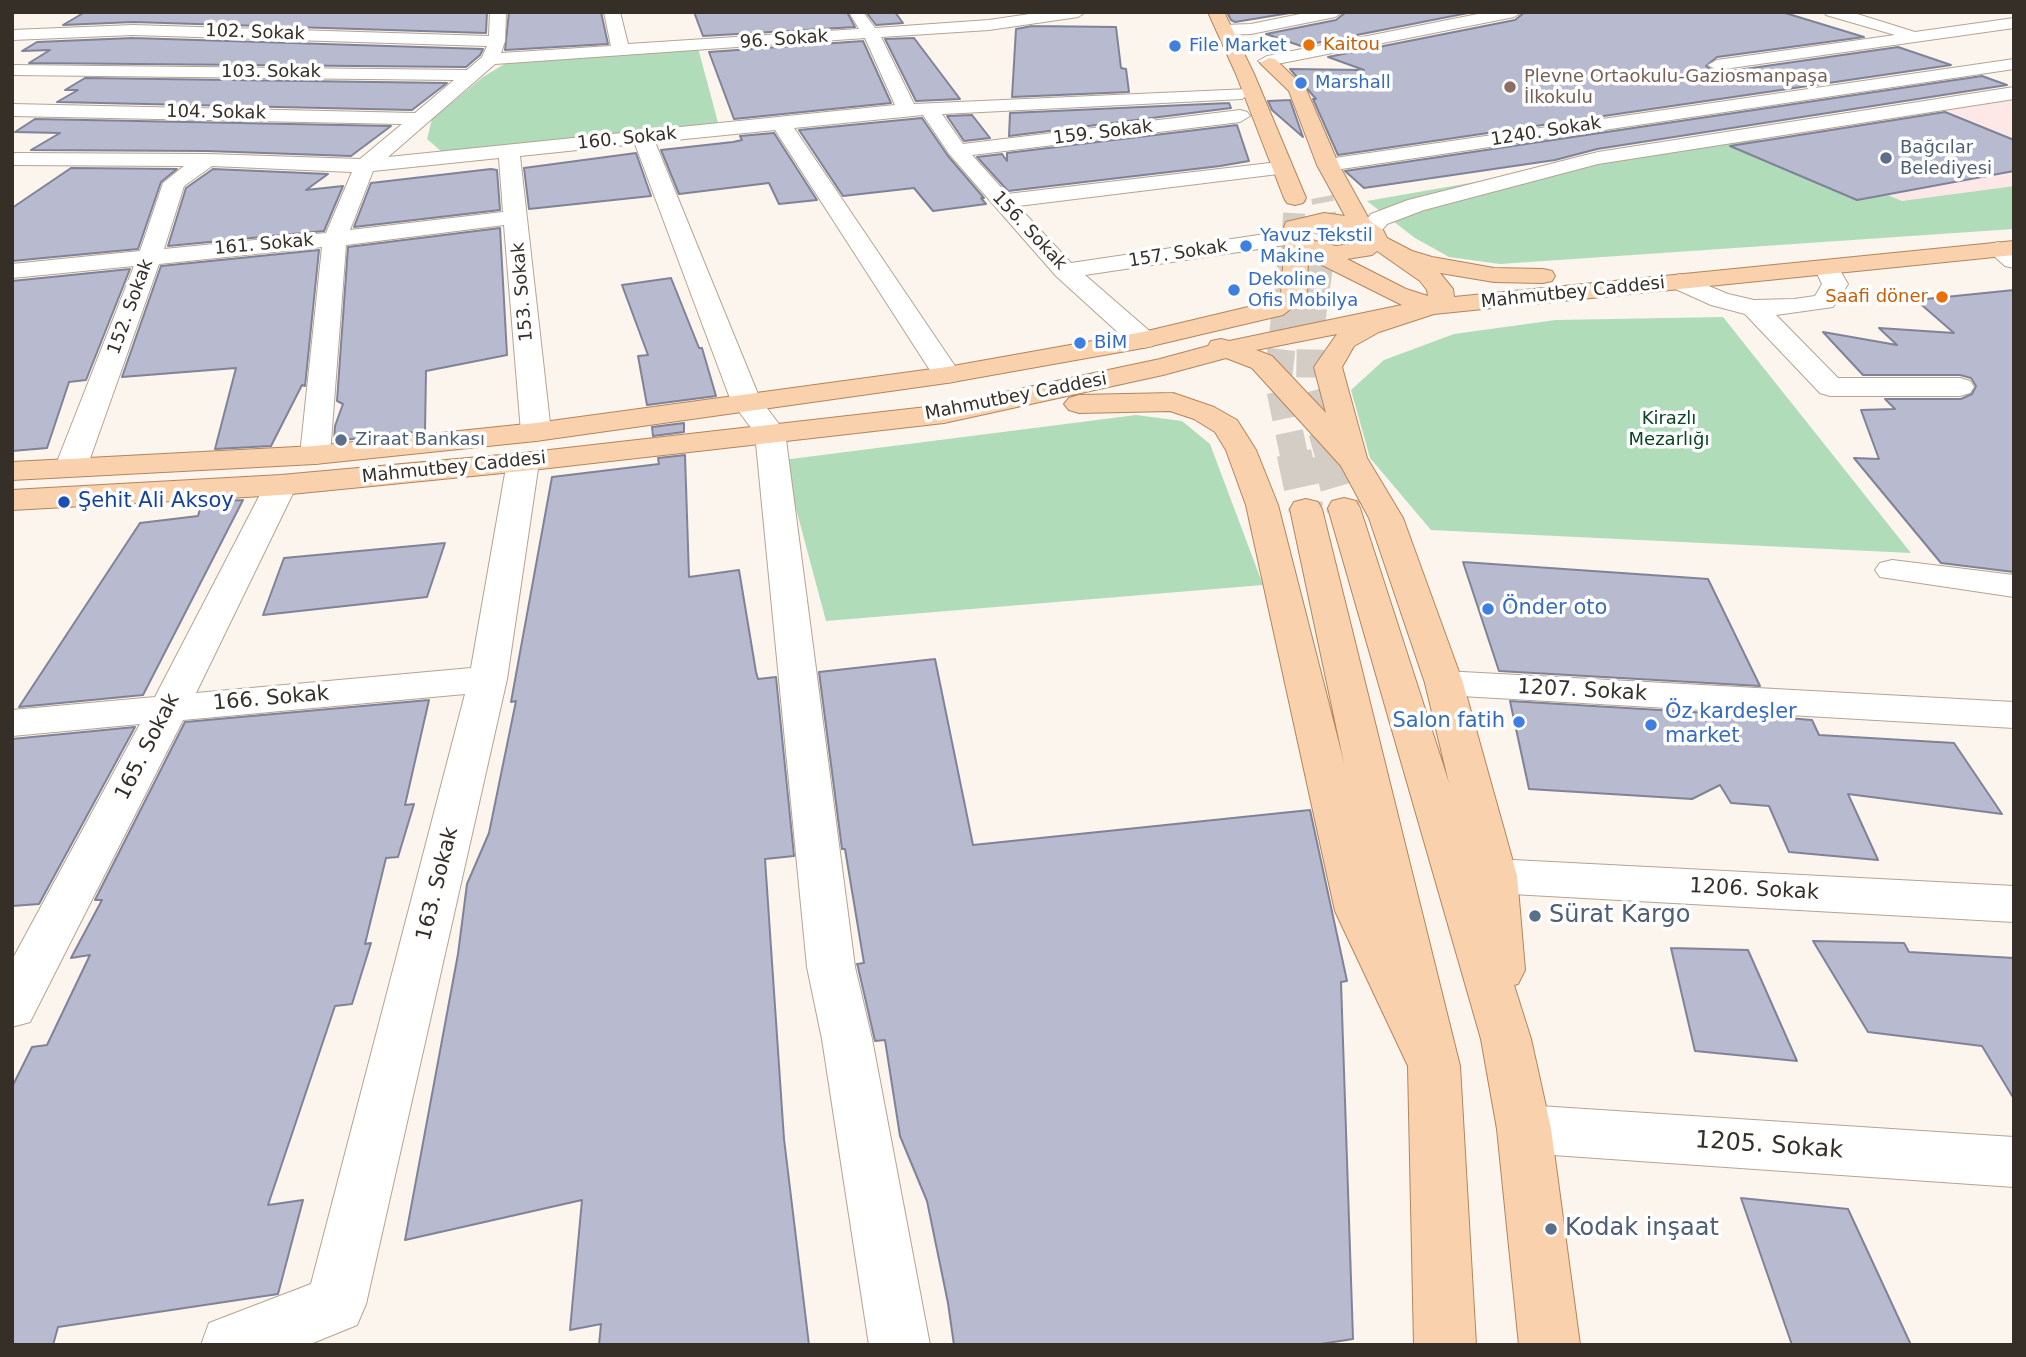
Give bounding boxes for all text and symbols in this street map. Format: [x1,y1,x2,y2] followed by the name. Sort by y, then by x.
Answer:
[205,20,305,46] street label: 102. Sokak
[739,26,829,54] street label: 96. Sokak
[1323,34,1380,56] place label: Kaitou
[1189,35,1287,57] place label: File Market
[1301,37,1317,53] marker: Kaitou
[1167,38,1183,54] marker: File Market
[221,61,321,83] street label: 103. Sokak
[1524,66,1828,108] place label: Plevne Ortaokulu-Gaziosmanpaşa İlkokulu
[1315,72,1391,94] place label: Marshall
[1293,75,1309,91] marker: Marshall
[1502,79,1518,95] marker: Plevne Ortaokulu-Gaziosmanpaşa İlkokulu
[166,101,266,125] street label: 104. Sokak
[1489,113,1603,151] street label: 1240. Sokak
[1052,116,1154,150] street label: 159. Sokak
[576,123,678,155] street label: 160. Sokak
[1900,137,1992,180] place label: Bağcılar Belediyesi
[1878,150,1894,166] marker: Bağcılar Belediyesi
[987,187,1071,275] street label: 156. Sokak
[1260,225,1373,268] place label: Yavuz Tekstil Makine
[213,230,315,260] street label: 161. Sokak
[1127,236,1229,272] street label: 157. Sokak
[1238,238,1254,254] marker: Yavuz Tekstil Makine
[508,241,538,343] street label: 153. Sokak
[104,256,158,358] street label: 152. Sokak
[1248,269,1358,312] place label: Dekoline Ofis Mobilya
[1480,273,1666,313] street label: Mahmutbey Caddesi
[1226,282,1242,298] marker: Dekoline Ofis Mobilya
[1825,286,1928,308] place label: Saafi döner
[1934,289,1950,305] marker: Saafi döner
[1094,332,1127,354] place label: BİM
[1072,335,1088,351] marker: BİM
[923,369,1109,425] street label: Mahmutbey Caddesi
[1629,408,1709,450] park label: Kirazlı Mezarlığı
[355,429,485,451] place label: Ziraat Bankası
[333,432,349,448] marker: Ziraat Bankası
[361,448,547,488] street label: Mahmutbey Caddesi
[78,489,234,515] place label: Şehit Ali Aksoy
[56,494,72,510] marker: Şehit Ali Aksoy
[1502,596,1607,622] place label: Önder oto
[1480,601,1496,617] marker: Önder oto
[1517,675,1647,707] street label: 1207. Sokak
[212,681,330,717] street label: 166. Sokak
[110,689,186,805] street label: 165. Sokak
[1665,700,1797,750] place label: Öz kardeşler market
[1392,709,1505,735] place label: Salon fatih
[1511,714,1527,730] marker: Salon fatih
[1643,717,1659,733] marker: Öz kardeşler market
[412,824,464,944] street label: 163. Sokak
[1689,874,1819,906] street label: 1206. Sokak
[1549,902,1690,930] place label: Sürat Kargo
[1527,908,1543,924] marker: Sürat Kargo
[1694,1126,1844,1166] street label: 1205. Sokak
[1565,1215,1719,1243] place label: Kodak inşaat
[1543,1221,1559,1237] marker: Kodak inşaat

